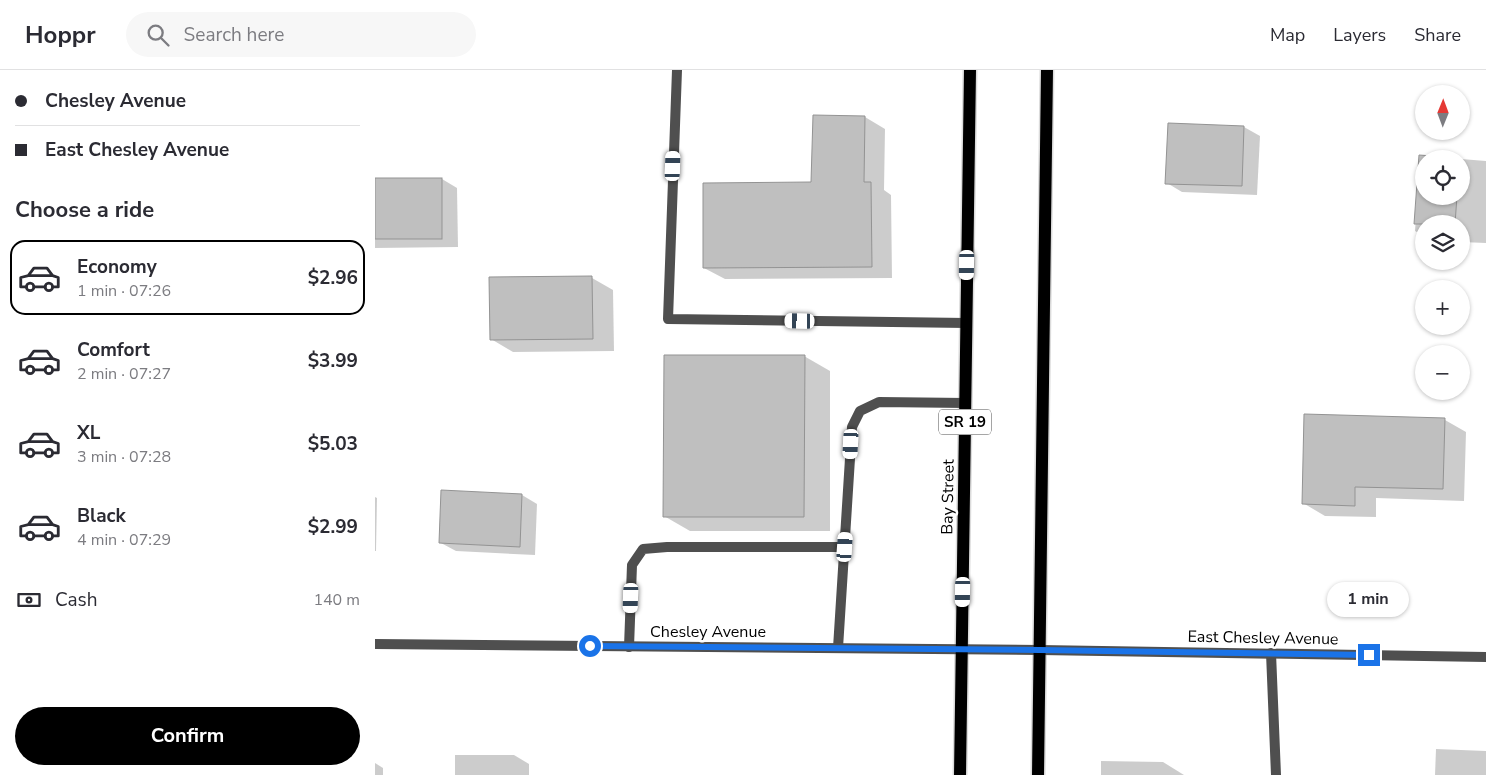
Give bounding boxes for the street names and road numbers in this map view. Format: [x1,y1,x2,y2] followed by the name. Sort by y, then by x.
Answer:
[939,410,991,434] road number: SR 19
[936,459,960,535] street label: Bay Street
[650,621,766,643] street label: Chesley Avenue
[1187,626,1339,650] street label: East Chesley Avenue

